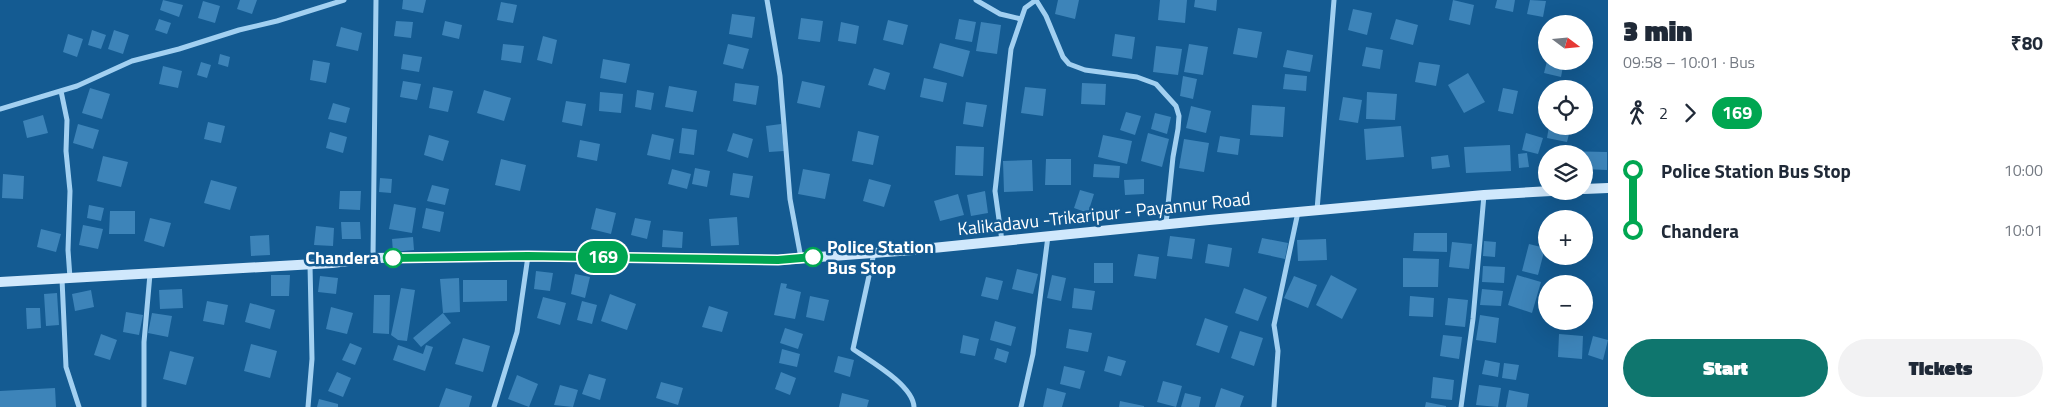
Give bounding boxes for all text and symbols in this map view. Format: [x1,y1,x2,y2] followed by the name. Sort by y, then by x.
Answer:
[1623,9,1693,52] text: 3 min
[1538,15,1592,70] north arrow
[1538,15,1593,330] map controls
[2011,28,2043,57] text: ₹80
[1623,50,1755,74] text: 09:58 – 10:01 · Bus
[1538,80,1593,135] button: locate
[1623,99,1651,127] icon: walk
[1676,99,1704,127] icon: forward
[1722,99,1752,126] text: 169
[1659,101,1668,125] text: 2
[1538,145,1593,200] button: layers
[1661,156,1851,185] text: Police Station Bus Stop
[2004,158,2043,182] text: 10:00
[956,185,1252,242] street label: Kalikadavu -Trikaripur - Payannur Road
[1538,210,1593,265] button: +
[1661,216,1739,245] text: Chandera
[2004,218,2043,242] text: 10:01
[827,233,934,281] place label: Police Station Bus Stop
[574,241,632,273] line badge: 169
[588,243,618,270] text: 169
[305,244,379,271] place label: Chandera
[803,247,823,267] marker: Police Station Bus Stop
[383,248,403,268] marker: Chandera
[1538,275,1593,330] button: −
[1623,339,1828,397] button: Start
[1838,339,2043,397] button: Tickets

